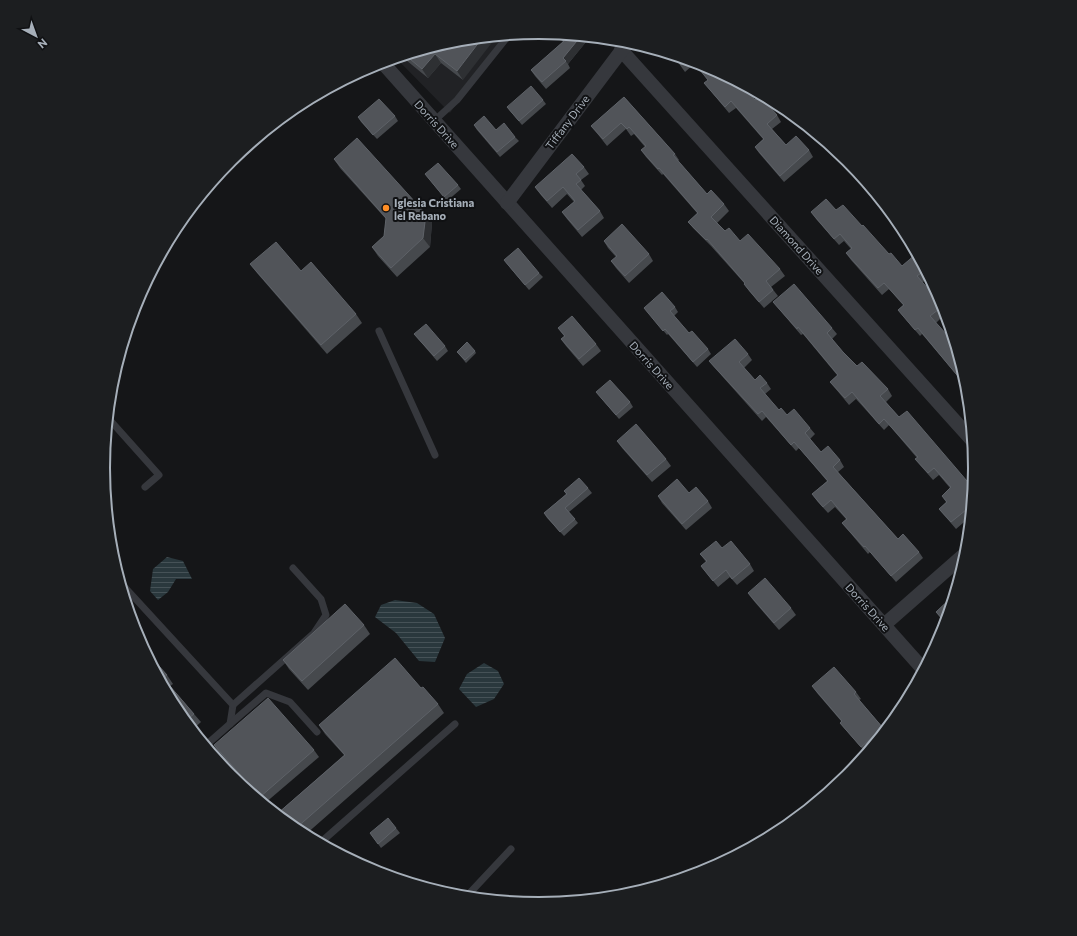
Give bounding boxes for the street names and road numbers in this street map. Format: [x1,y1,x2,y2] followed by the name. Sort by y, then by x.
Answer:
[542,92,592,152] street label: Tiffany Drive
[412,97,462,151] street label: Dorris Drive
[767,213,827,277] street label: Diamond Drive
[627,338,677,392] street label: Dorris Drive
[843,580,893,634] street label: Dorris Drive

